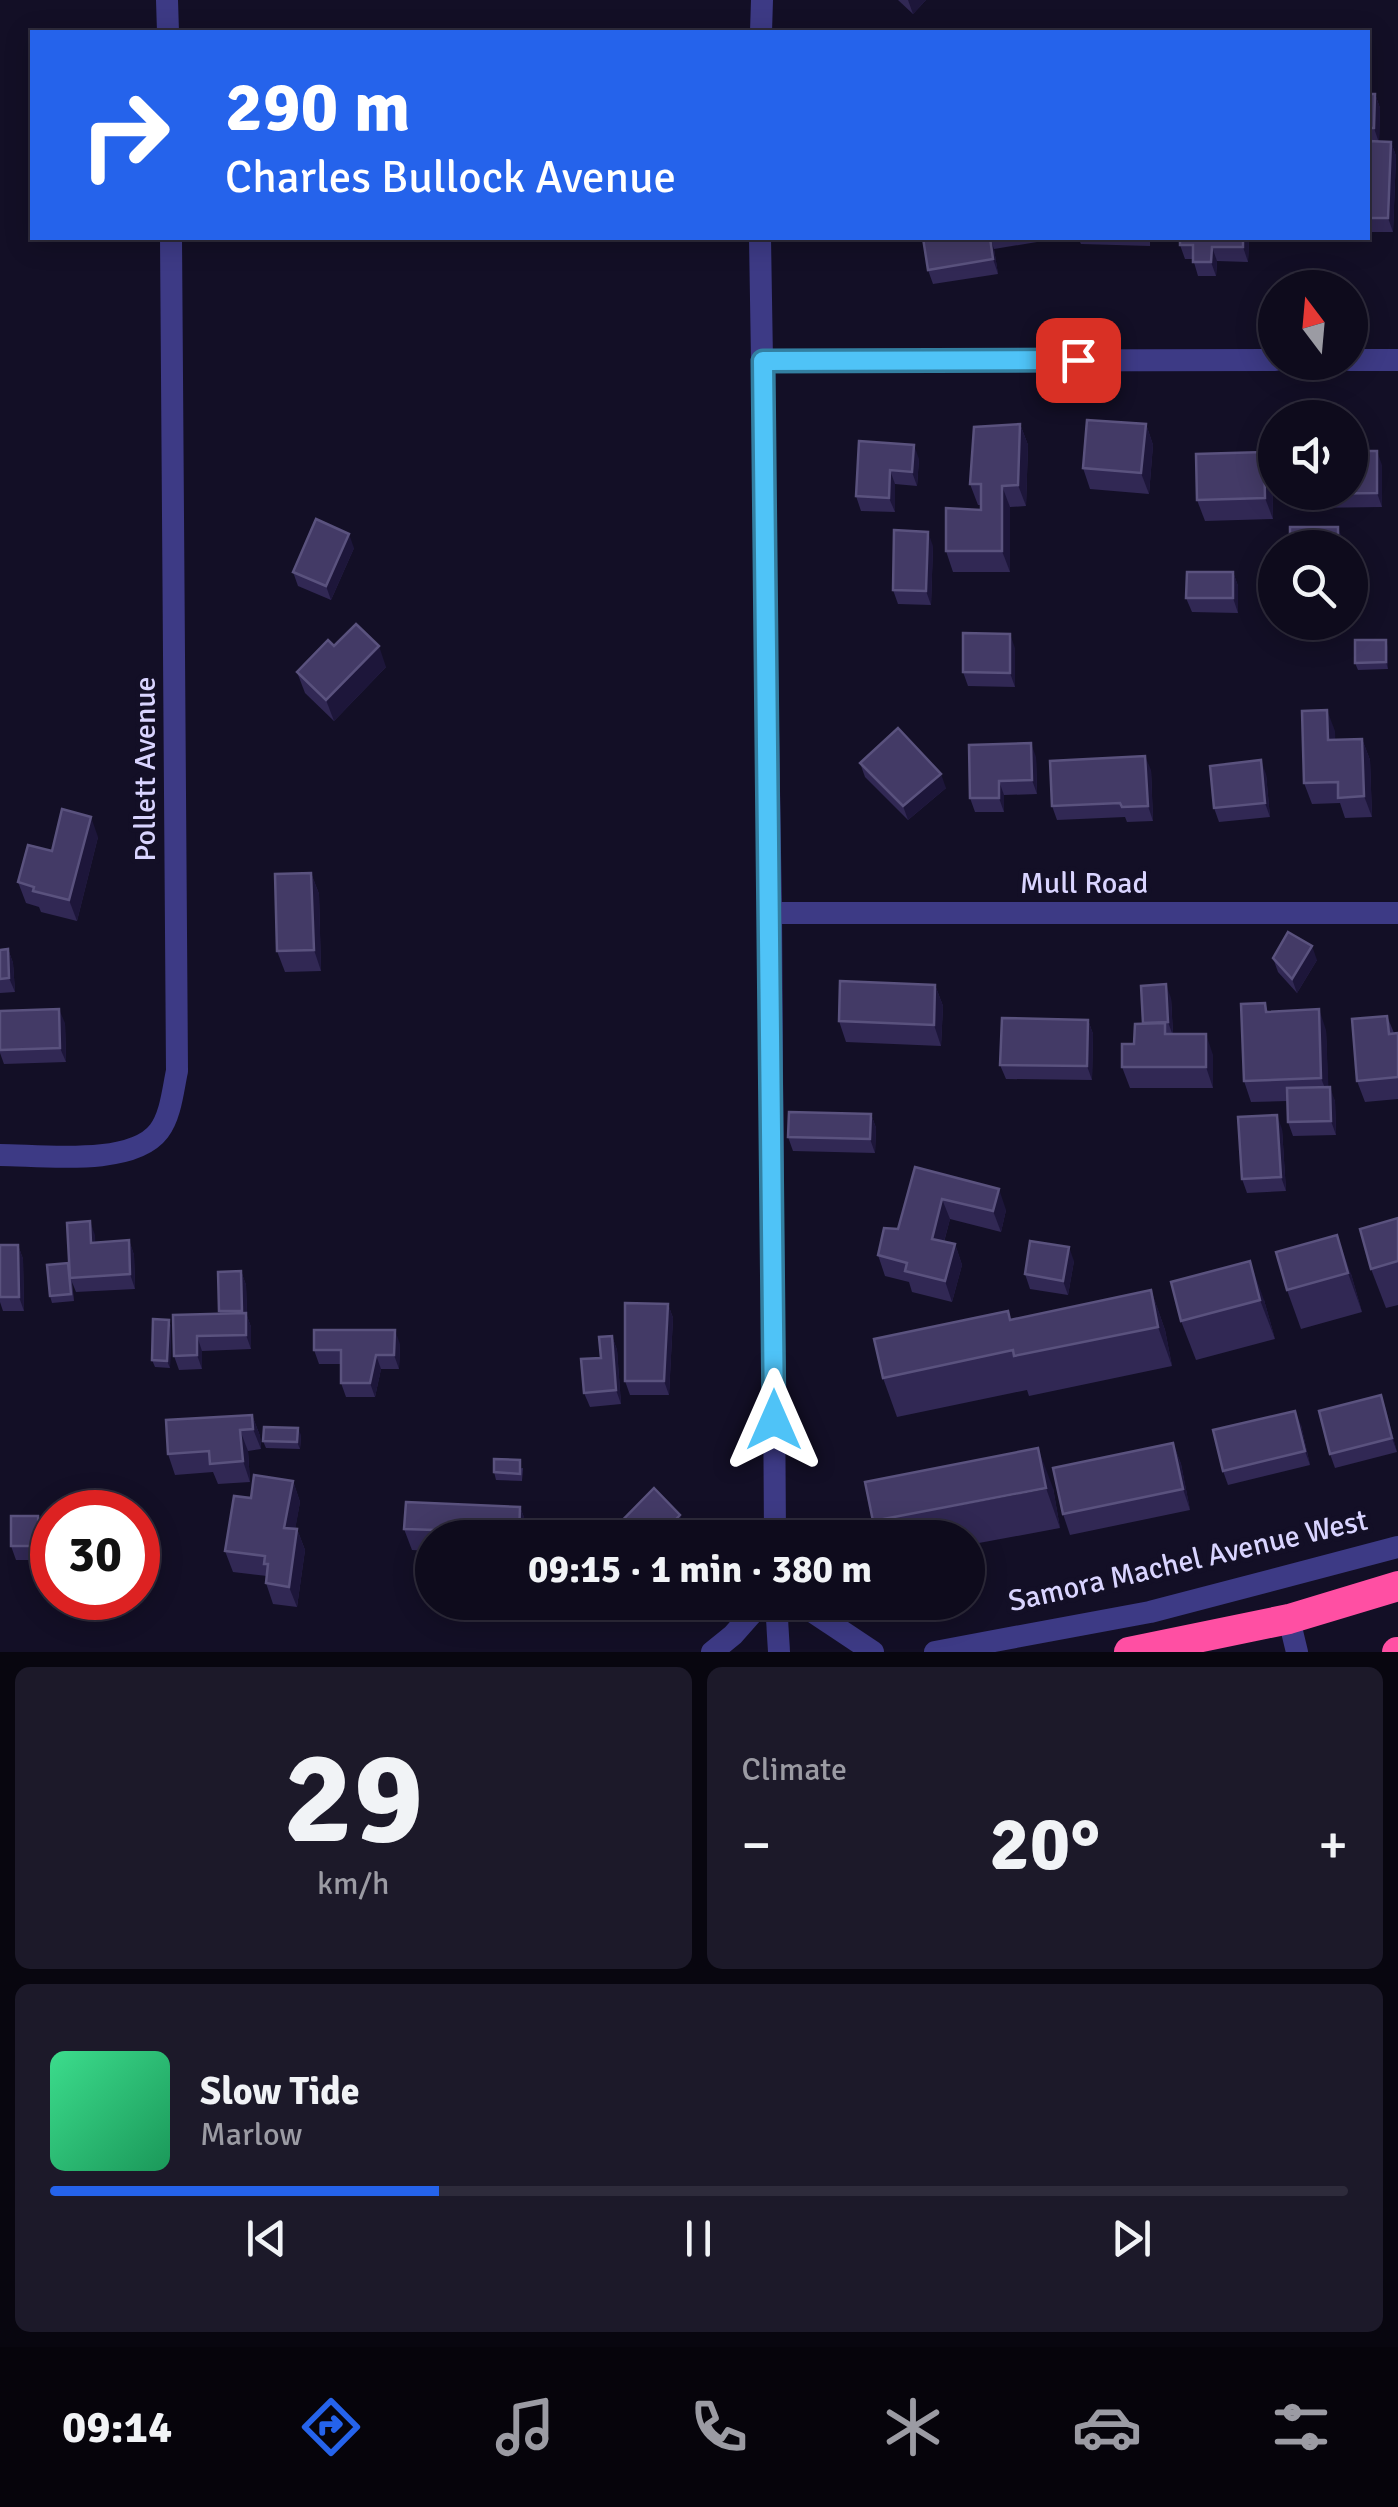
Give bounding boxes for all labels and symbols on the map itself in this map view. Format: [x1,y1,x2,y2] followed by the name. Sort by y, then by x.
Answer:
[1258,270,1368,380] north arrow
[1036,318,1121,403] pin
[127,676,164,862] street label: Pollett Avenue
[1020,865,1148,902] street label: Mull Road
[722,1368,826,1472] position arrow
[30,1490,160,1620] speed limit sign: 30
[1005,1502,1371,1620] street label: Samora Machel Avenue West

